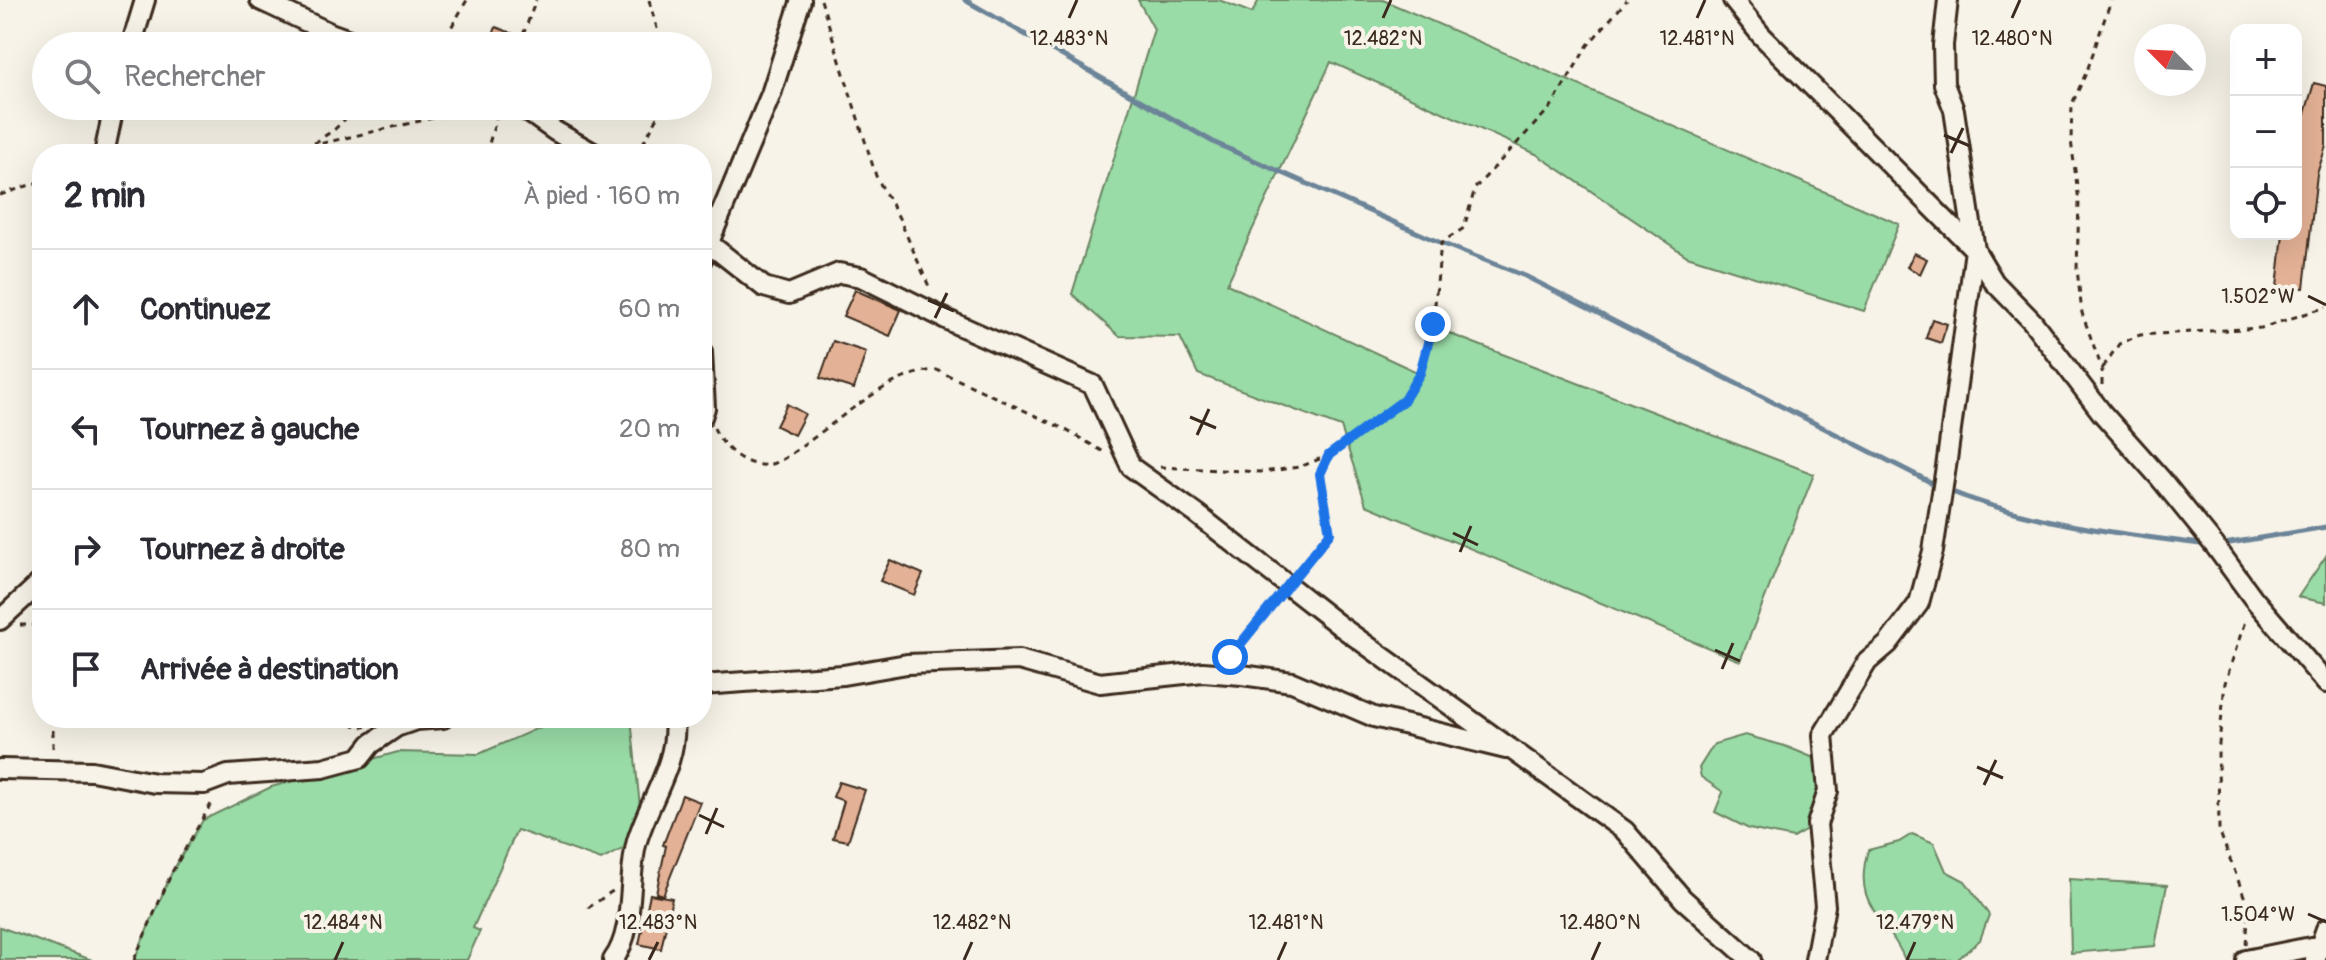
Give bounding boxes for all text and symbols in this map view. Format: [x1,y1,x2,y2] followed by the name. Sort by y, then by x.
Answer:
[2134,24,2206,96] north arrow
[2230,24,2302,240] map controls
[2230,24,2302,96] button: +
[1030,26,1108,51] text: 12.483°N
[1344,26,1422,51] text: 12.482°N
[1659,26,1735,51] text: 12.481°N
[1972,26,2053,51] text: 12.480°N
[32,32,712,120] search box
[60,54,104,98] icon: search
[124,58,266,95] text: Rechercher
[2230,96,2302,168] button: −
[2230,168,2302,240] button: locate
[64,175,146,218] text: 2 min
[523,180,680,212] text: À pied · 160 m
[2221,284,2295,309] text: 1.502°W
[64,287,108,331] icon: ahead
[140,291,271,328] text: Continuez
[618,293,680,325] text: 60 m
[1415,306,1451,342] route end
[64,407,108,451] icon: left
[140,411,359,448] text: Tournez à gauche
[619,413,680,445] text: 20 m
[64,527,108,571] icon: right
[140,531,344,568] text: Tournez à droite
[620,533,680,565] text: 80 m
[1212,639,1248,675] route start
[64,647,108,691] icon: arrive
[140,651,399,688] text: Arrivée à destination
[2221,902,2295,927] text: 1.504°W
[304,910,382,935] text: 12.484°N
[619,910,697,935] text: 12.483°N
[933,910,1011,935] text: 12.482°N
[1248,910,1324,935] text: 12.481°N
[1560,910,1641,935] text: 12.480°N
[1876,910,1954,935] text: 12.479°N

